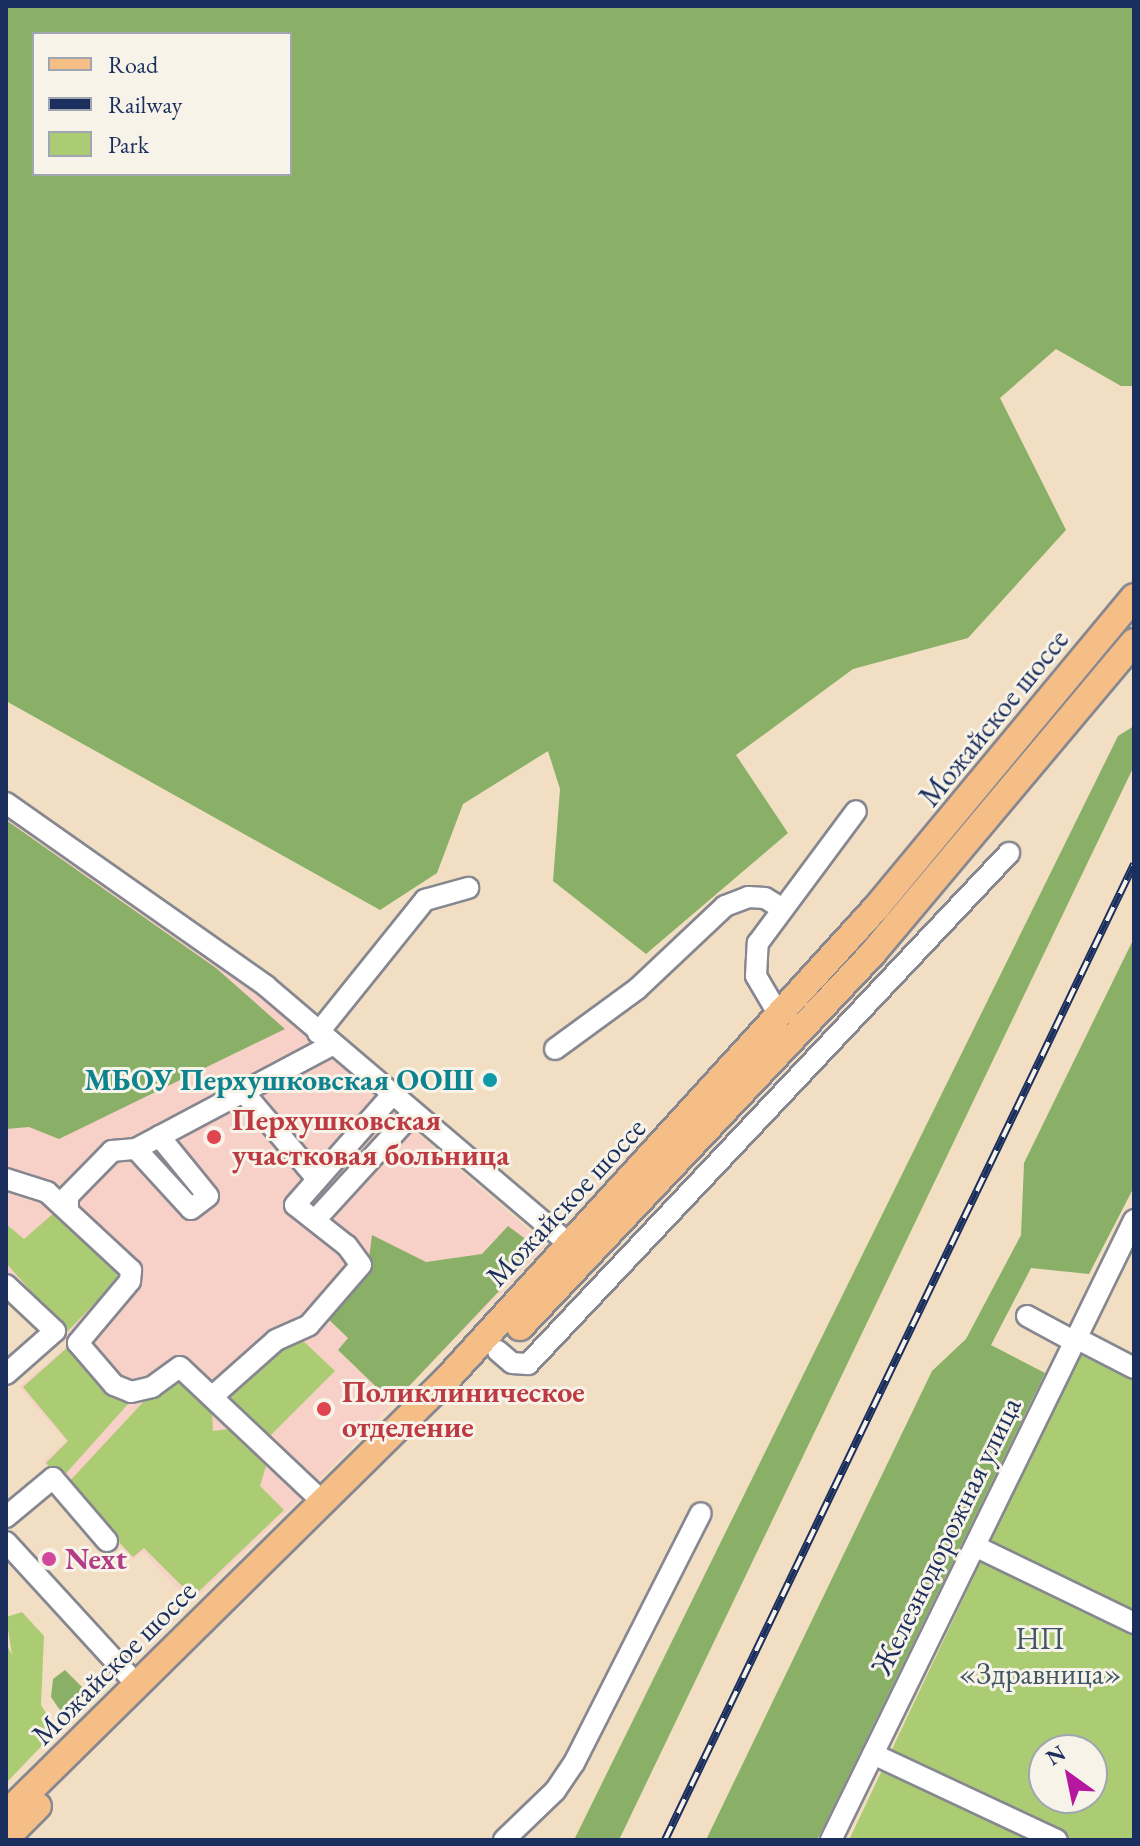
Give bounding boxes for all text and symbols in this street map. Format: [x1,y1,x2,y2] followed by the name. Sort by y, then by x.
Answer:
[32,32,292,176] legend
[108,49,158,80] text: Road
[108,89,182,120] text: Railway
[108,129,149,160] text: Park
[912,622,1076,814] street label: Можайское шоссе
[84,1062,474,1098] place label: МБОУ Перхушковская ООШ
[481,1071,499,1089] marker: МБОУ Перхушковская ООШ
[232,1102,509,1172] place label: Перхушковская участковая больница
[479,1110,653,1294] street label: Можайское шоссе
[203,1126,225,1148] marker: Перхушковская участковая больница
[342,1374,585,1444] place label: Поликлиническое отделение
[863,1391,1029,1681] street label: Железнодорожная улица
[313,1398,335,1420] marker: Поликлиническое отделение
[65,1541,127,1577] place label: Next
[40,1550,58,1568] marker: Next
[24,1573,204,1753] street label: Можайское шоссе
[958,1621,1122,1692] park label: НП «Здравница»
[1028,1734,1108,1814] north arrow
[1040,1738,1071,1772] text: N

